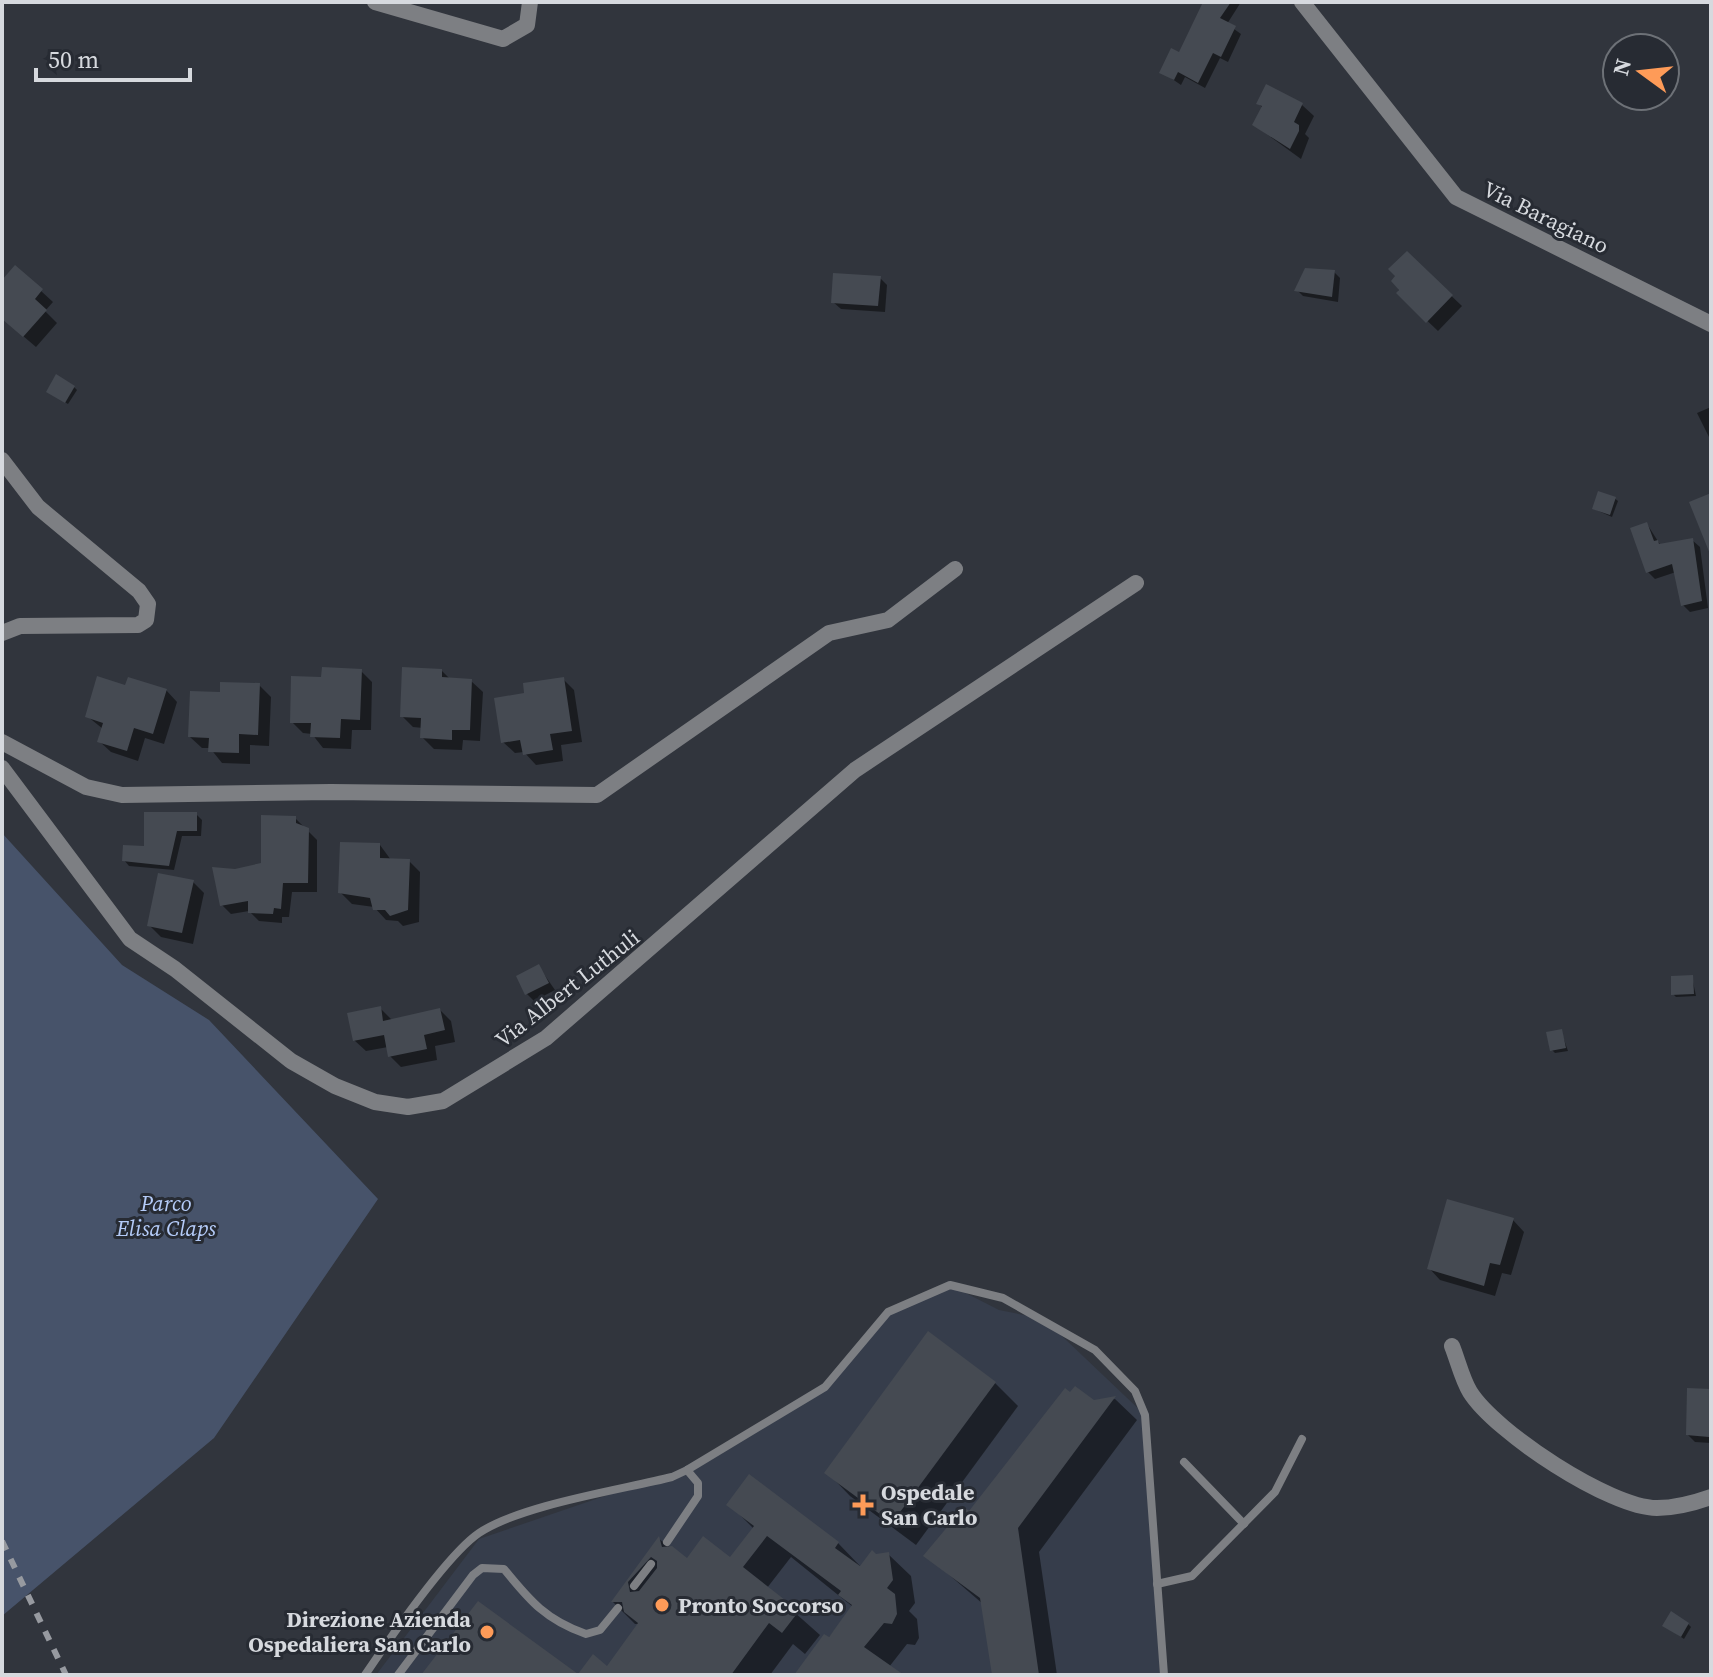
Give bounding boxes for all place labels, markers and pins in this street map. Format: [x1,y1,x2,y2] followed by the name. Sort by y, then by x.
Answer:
[881,1477,977,1532] place label: Ospedale San Carlo
[852,1494,874,1516] marker: Ospedale San Carlo
[678,1590,844,1620] place label: Pronto Soccorso
[653,1596,671,1614] marker: Pronto Soccorso
[248,1604,471,1659] place label: Direzione Azienda Ospedaliera San Carlo
[478,1623,496,1641] marker: Direzione Azienda Ospedaliera San Carlo

